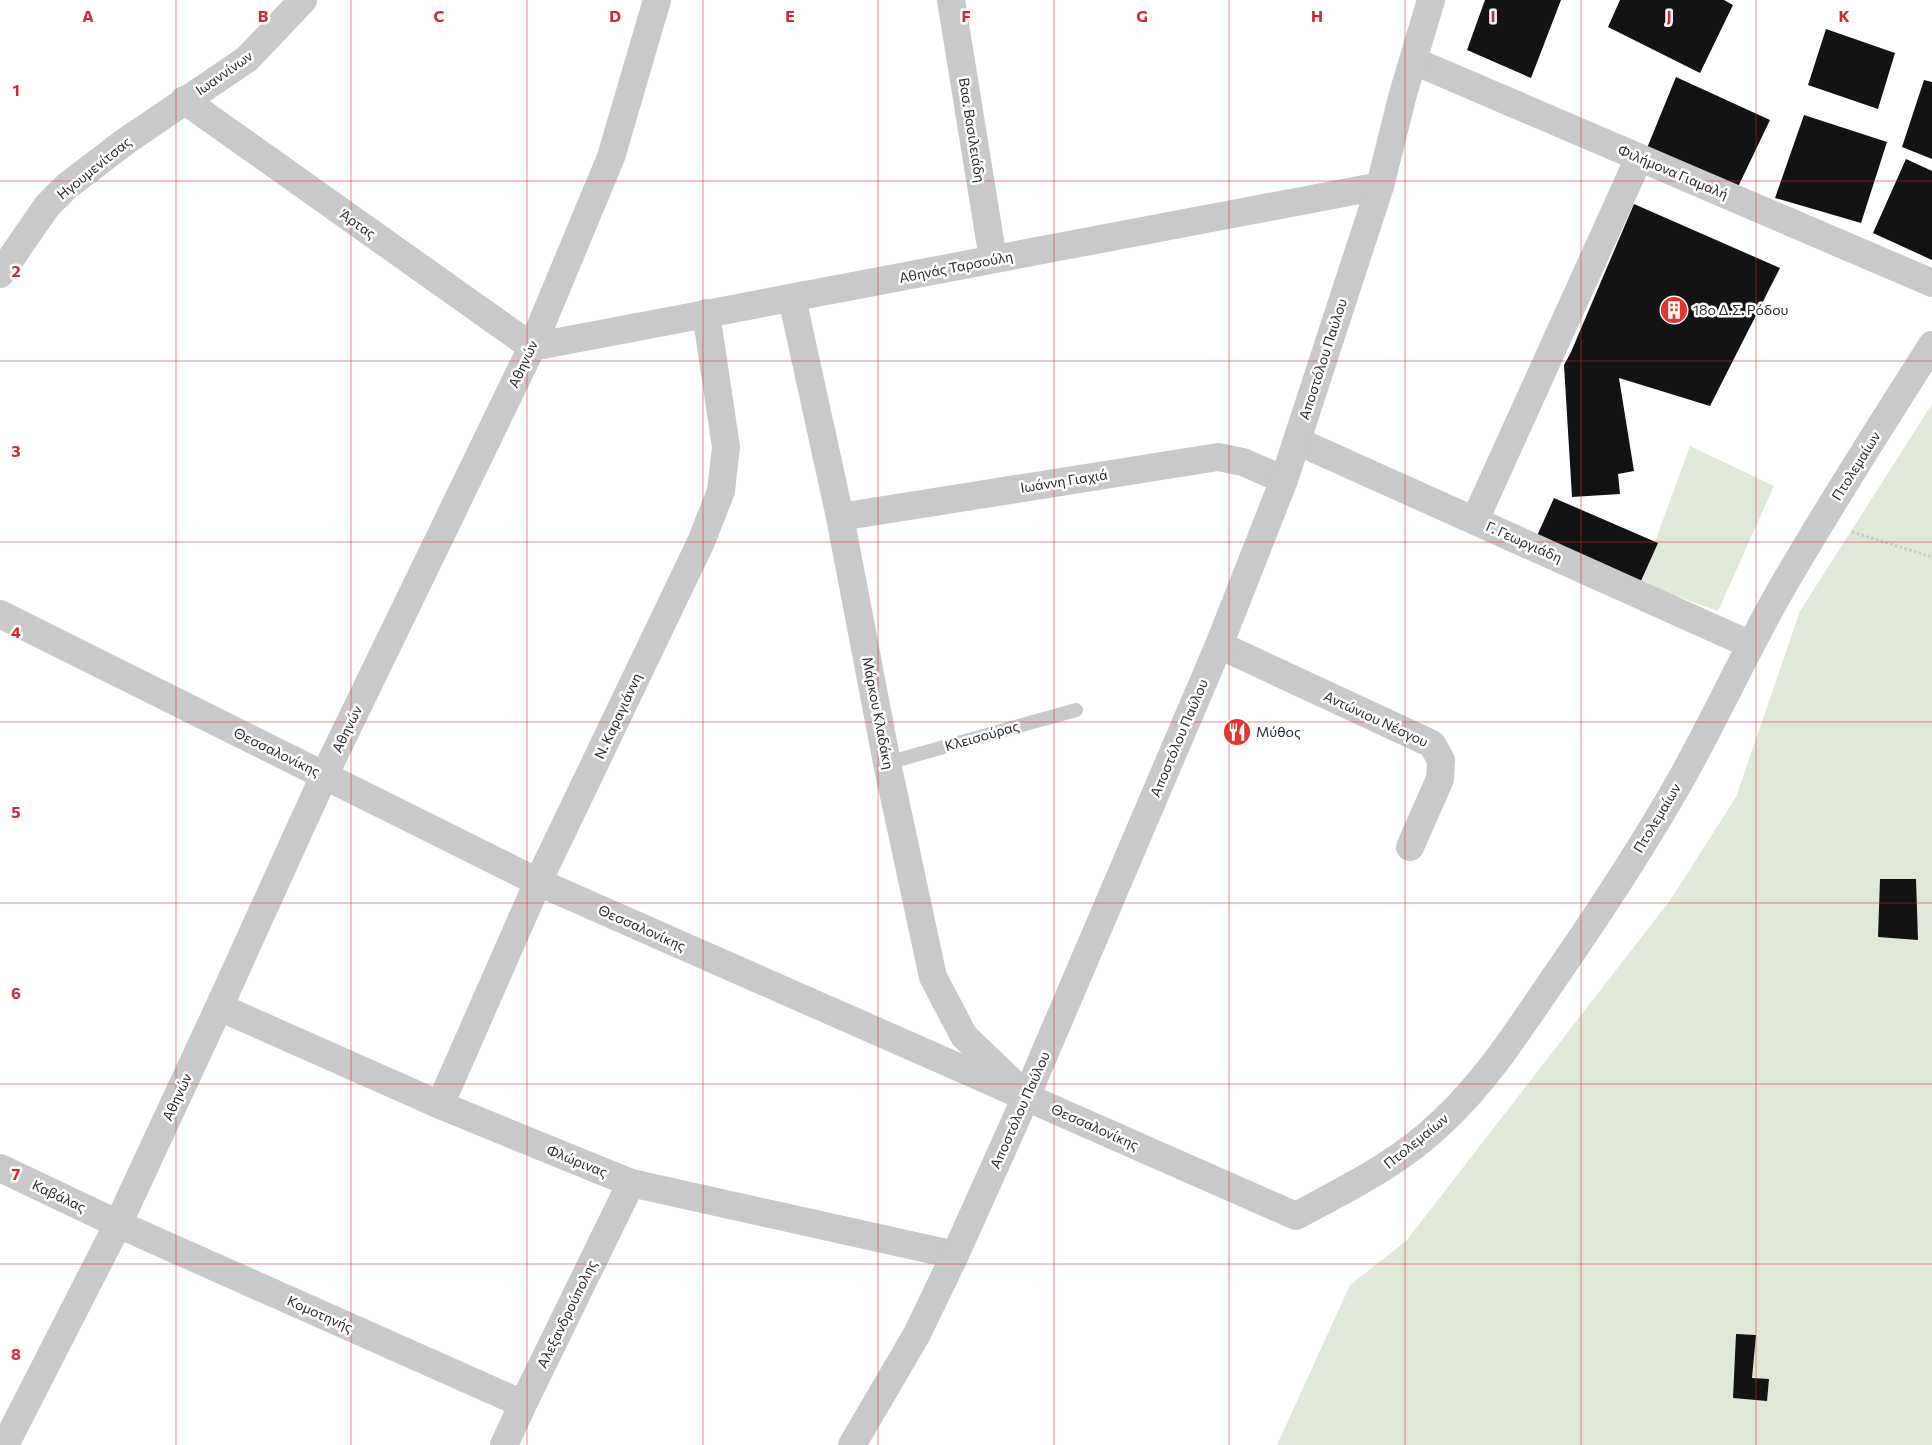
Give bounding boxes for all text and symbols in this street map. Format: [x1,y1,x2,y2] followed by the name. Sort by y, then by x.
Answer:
[82,6,94,25] text: A
[258,6,269,25] text: B
[434,6,445,25] text: C
[609,6,621,25] text: D
[785,6,795,25] text: E
[961,6,971,25] text: F
[1136,6,1148,25] text: G
[1311,6,1323,25] text: H
[1490,6,1496,25] text: I
[1666,6,1672,25] text: J
[1838,6,1850,25] text: K
[192,47,256,98] street label: Ιωαννίνων
[956,76,989,184] street label: Βασ. Βασιλειάδη
[12,80,20,99] text: 1
[53,133,134,203] street label: Ηγουμενίτσας
[1616,141,1731,202] street label: Φιλήμονα Γιαμαλή
[336,205,380,242] street label: Άρτας
[898,247,1014,286] street label: Αθηνάς Ταρσούλη
[11,261,21,280] text: 2
[1659,295,1689,325] building icon: 18ο Δ.Σ. Ρόδου
[1295,296,1350,422] street label: Αποστόλου Παύλου
[1693,301,1789,318] place label: 18ο Δ.Σ. Ρόδου
[504,337,541,390] street label: Αθηνών
[1828,428,1883,503] street label: Πτολεμαίων
[11,441,21,460] text: 3
[1019,465,1109,496] street label: Ιωάννη Γιαχιά
[1483,517,1565,566] street label: Γ. Γεωργιάδη
[11,622,21,641] text: 4
[859,655,898,771] street label: Μάρκου Κλαδάκη
[590,670,645,761] street label: Ν. Καραγιάννη
[1146,676,1211,799] street label: Αποστόλου Παύλου
[1321,687,1431,750] street label: Αντώνιου Νέσγου
[328,702,365,755] street label: Αθηνών
[943,717,1021,754] street label: Κλεισούρας
[1222,717,1252,747] restaurant icon: Μύθος
[231,723,323,780] street label: Θεσσαλονίκης
[1256,723,1301,740] place label: Μύθος
[1629,780,1684,856] street label: Πτολεμαίων
[11,802,21,821] text: 5
[596,901,689,954] street label: Θεσσαλονίκης
[11,983,21,1002] text: 6
[986,1048,1053,1171] street label: Αποστόλου Παύλου
[158,1070,195,1123] street label: Αθηνών
[1049,1100,1142,1153] street label: Θεσσαλονίκης
[1380,1109,1451,1172] street label: Πτολεμαίων
[544,1141,610,1180] street label: Φλώρινας
[12,1164,21,1183] text: 7
[30,1176,89,1215] street label: Καβάλας
[533,1257,600,1371] street label: Αλεξανδρούπολης
[285,1292,356,1336] street label: Κομοτηνής
[11,1344,21,1363] text: 8

